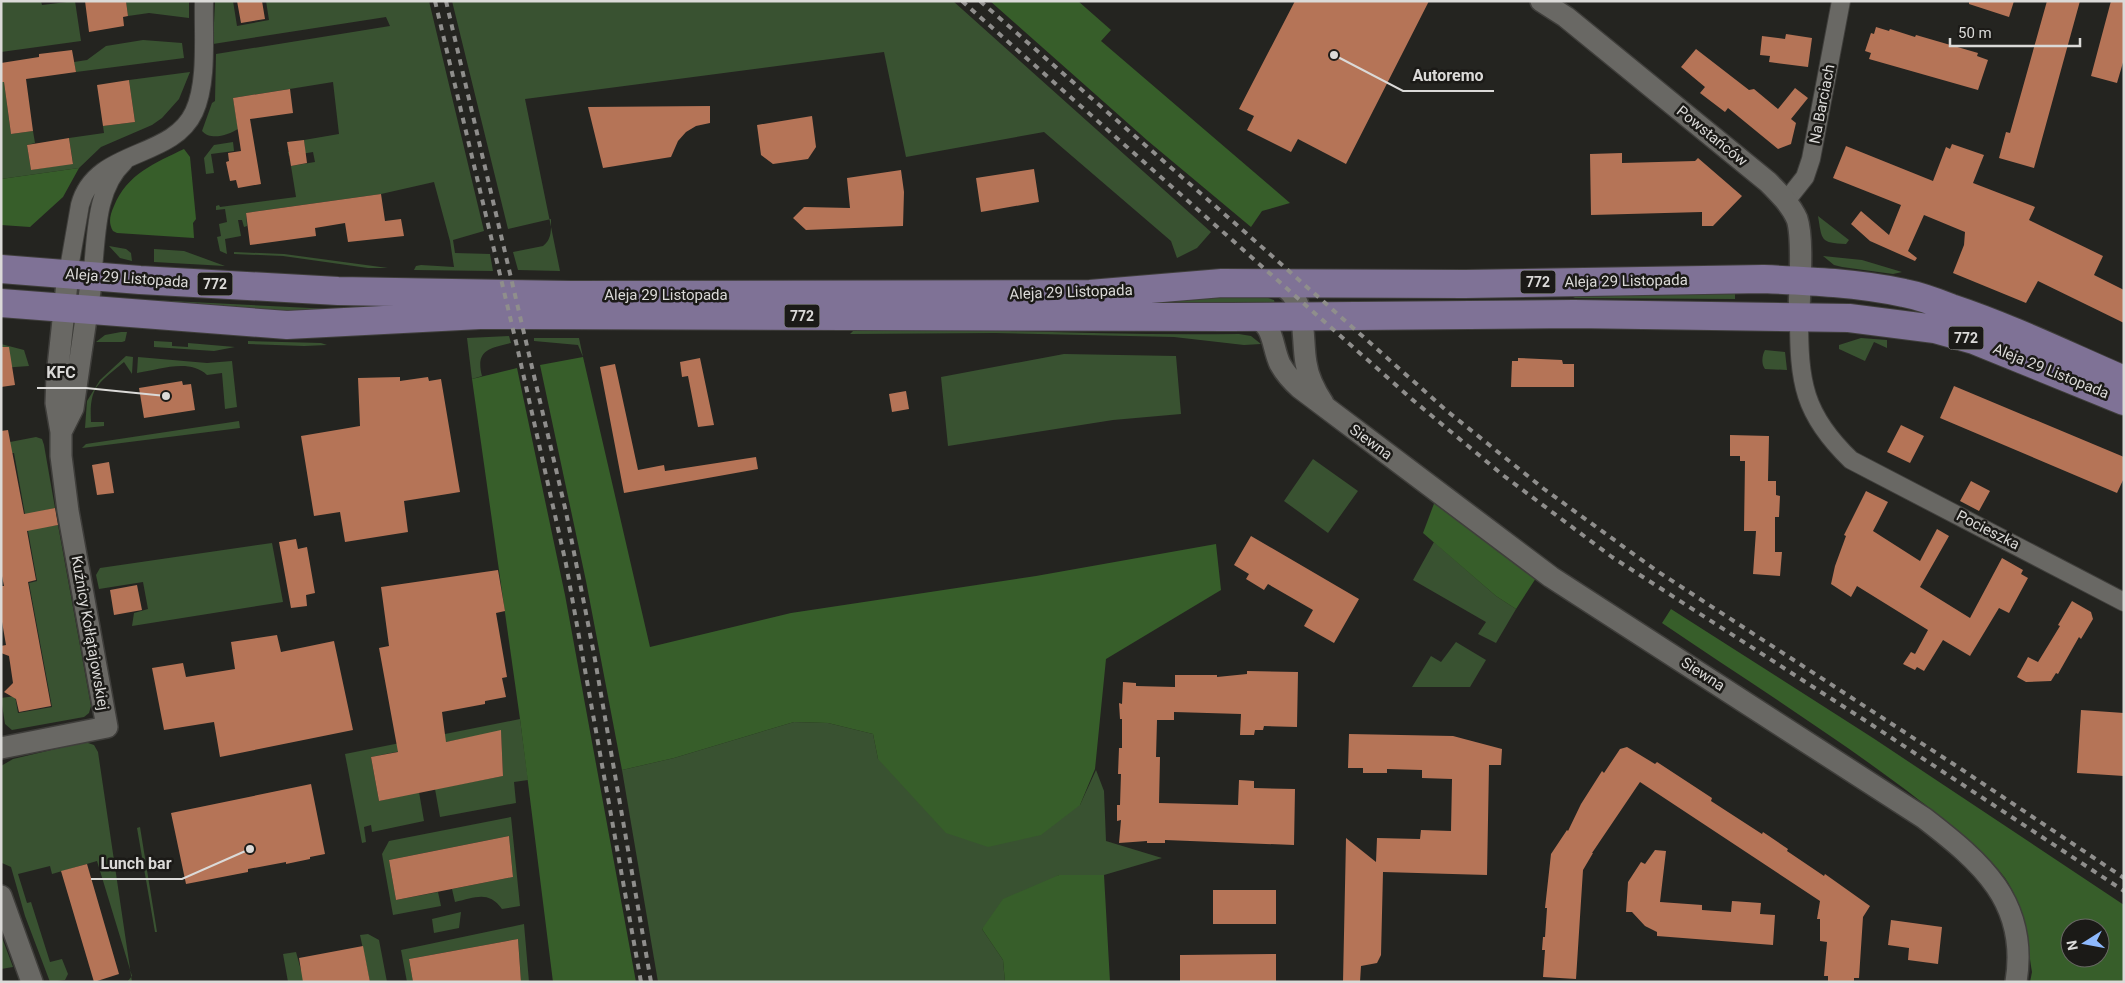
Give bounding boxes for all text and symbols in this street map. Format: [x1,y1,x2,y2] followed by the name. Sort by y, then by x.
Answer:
[1950,15,2080,47] scale bar
[1958,24,1992,42] text: 50 m
[1403,60,1494,91] callout: Autoremo
[1805,63,1839,145] street label: Na Barciach
[1412,66,1484,85] text: Autoremo
[1673,102,1751,170] street label: Powstańców
[65,265,189,291] street label: Aleja 29 Listopada
[1520,270,1556,294] road number: 772
[1564,271,1688,291] street label: Aleja 29 Listopada
[198,272,232,296] road number: 772
[1009,281,1133,303] street label: Aleja 29 Listopada
[604,286,728,304] street label: Aleja 29 Listopada
[784,304,820,328] road number: 772
[1948,326,1984,349] road number: 772
[1990,340,2112,402] street label: Aleja 29 Listopada
[37,357,86,388] callout: KFC
[46,363,76,382] text: KFC
[1346,421,1396,463] street label: Siewna
[1953,506,2023,554] street label: Pocieszka
[68,554,112,712] street label: Kuźnicy Kołłątajowskiej
[1678,653,1728,695] street label: Siewna
[91,848,182,879] callout: Lunch bar
[100,854,172,873] text: Lunch bar
[2060,918,2110,968] north arrow
[2063,939,2081,952] text: N

